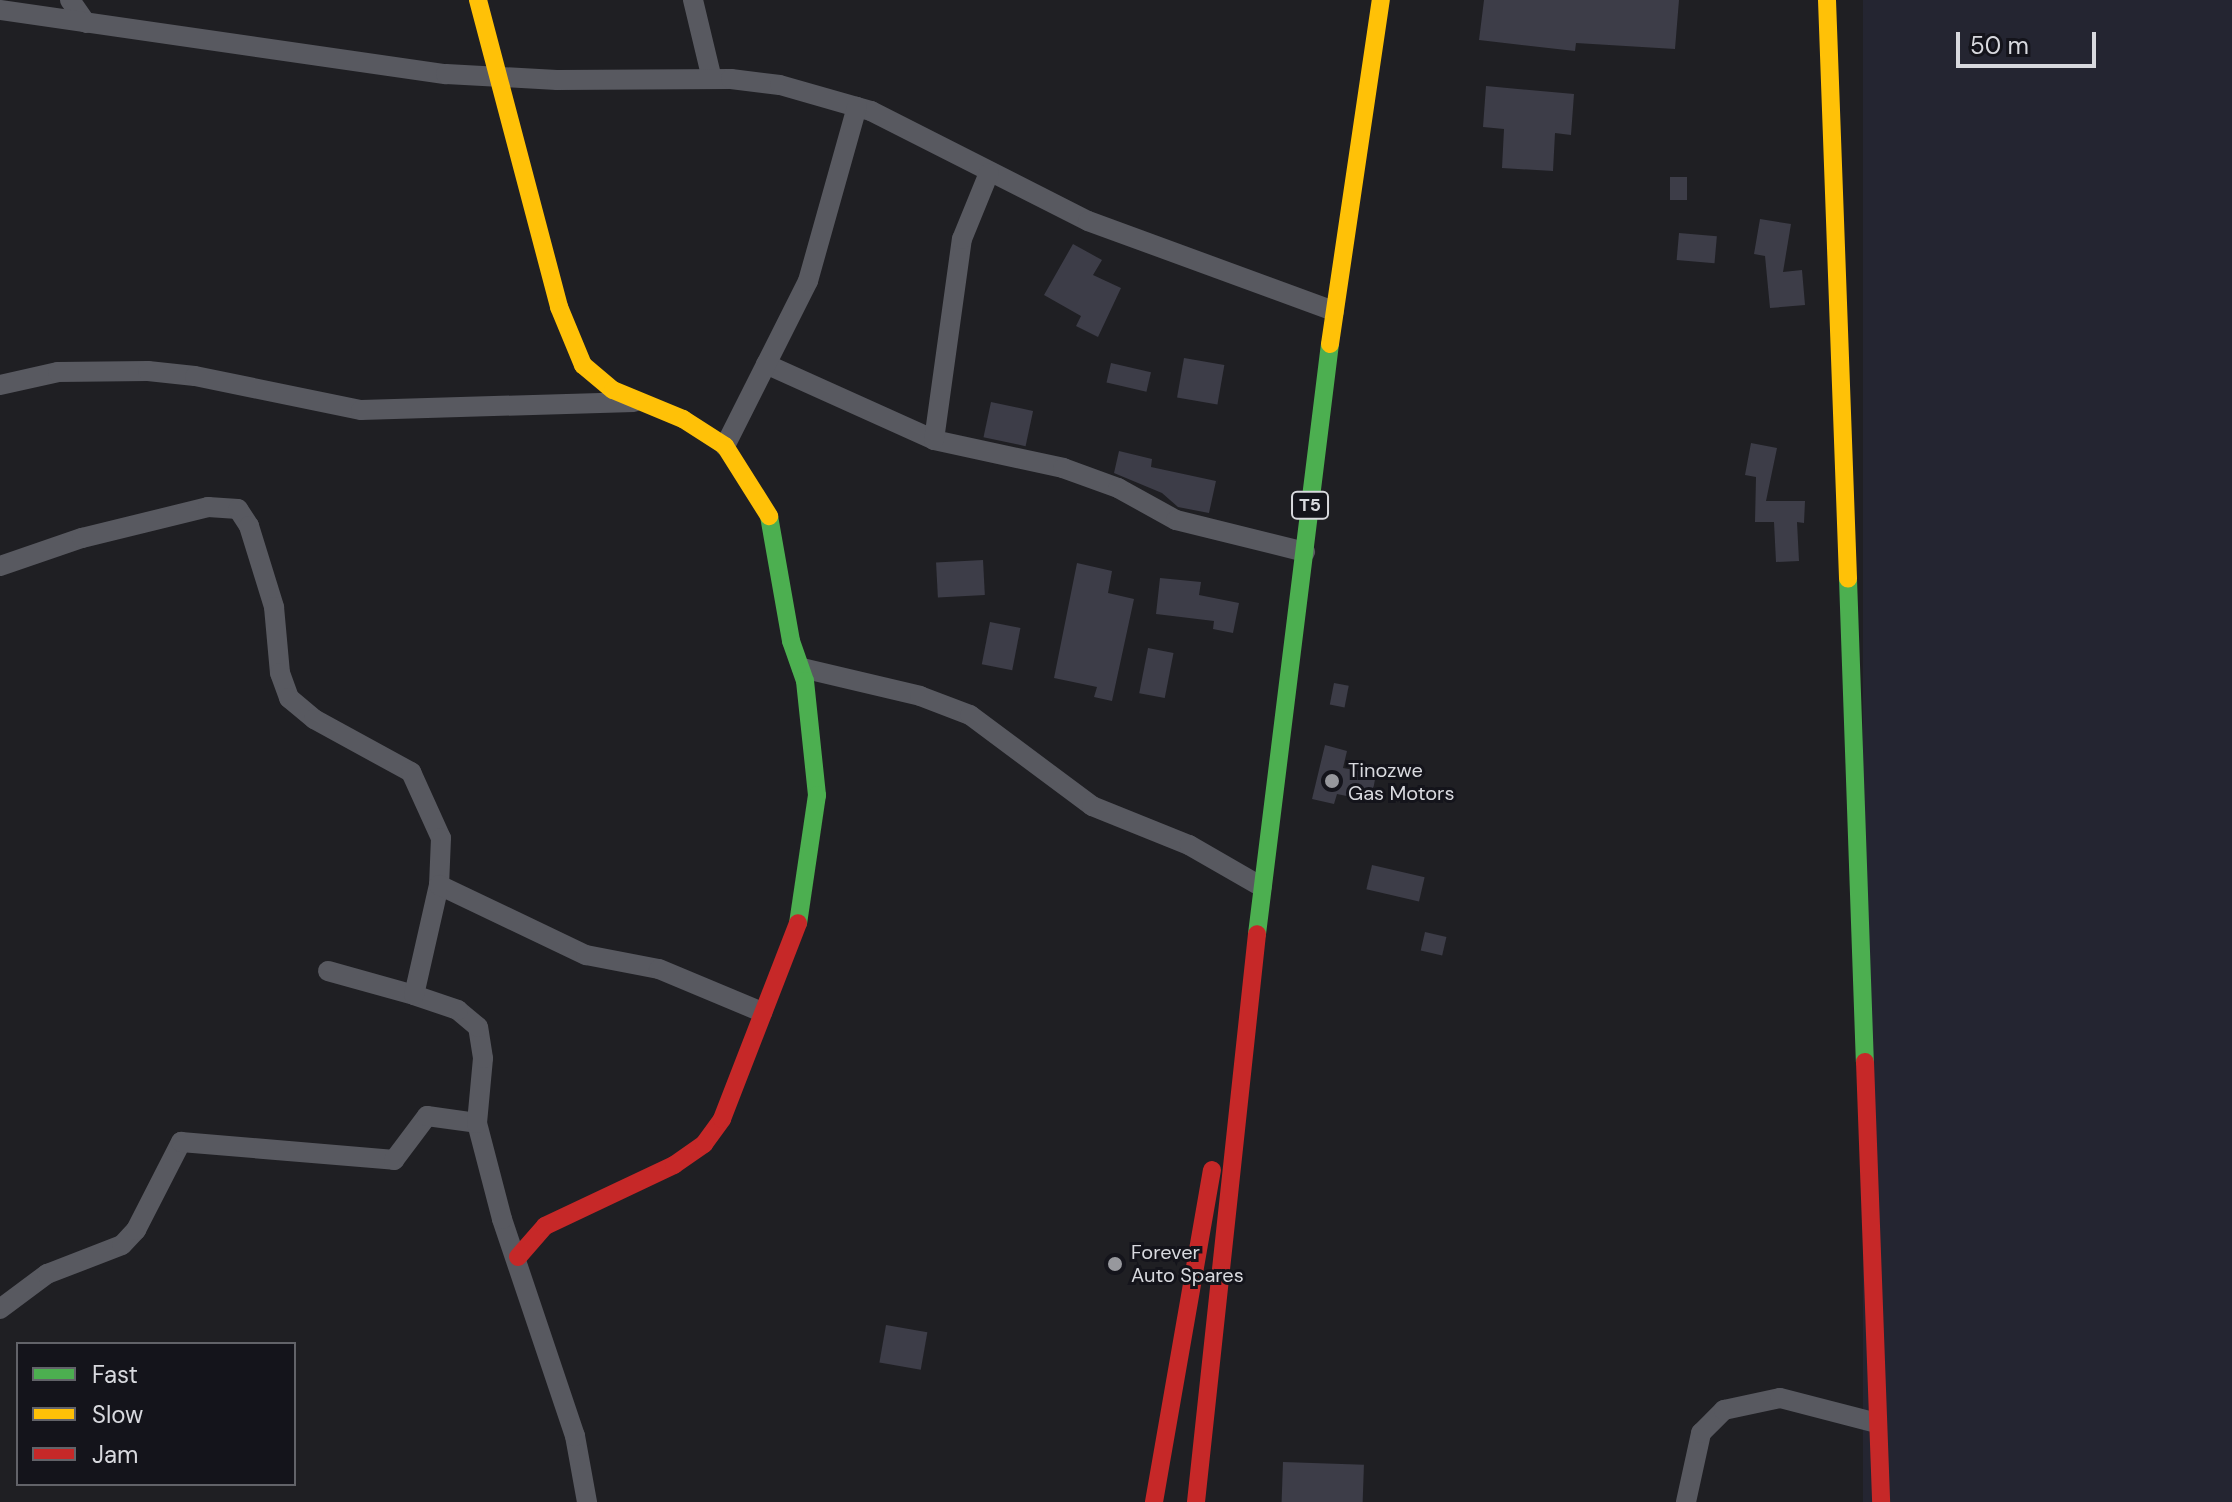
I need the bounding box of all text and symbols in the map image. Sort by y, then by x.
scale bar [1960,16,2100,66]
text: 50 m [1970,30,2029,61]
road number: T5 [1290,491,1330,519]
place label: Tinozwe Gas Motors [1348,758,1455,805]
marker: Tinozwe Gas Motors [1323,772,1341,790]
place label: Forever Auto Spares [1131,1240,1244,1287]
marker: Forever Auto Spares [1106,1255,1124,1273]
legend [16,1342,296,1486]
text: Fast [92,1359,138,1390]
text: Slow [92,1399,143,1430]
text: Jam [92,1439,138,1470]

